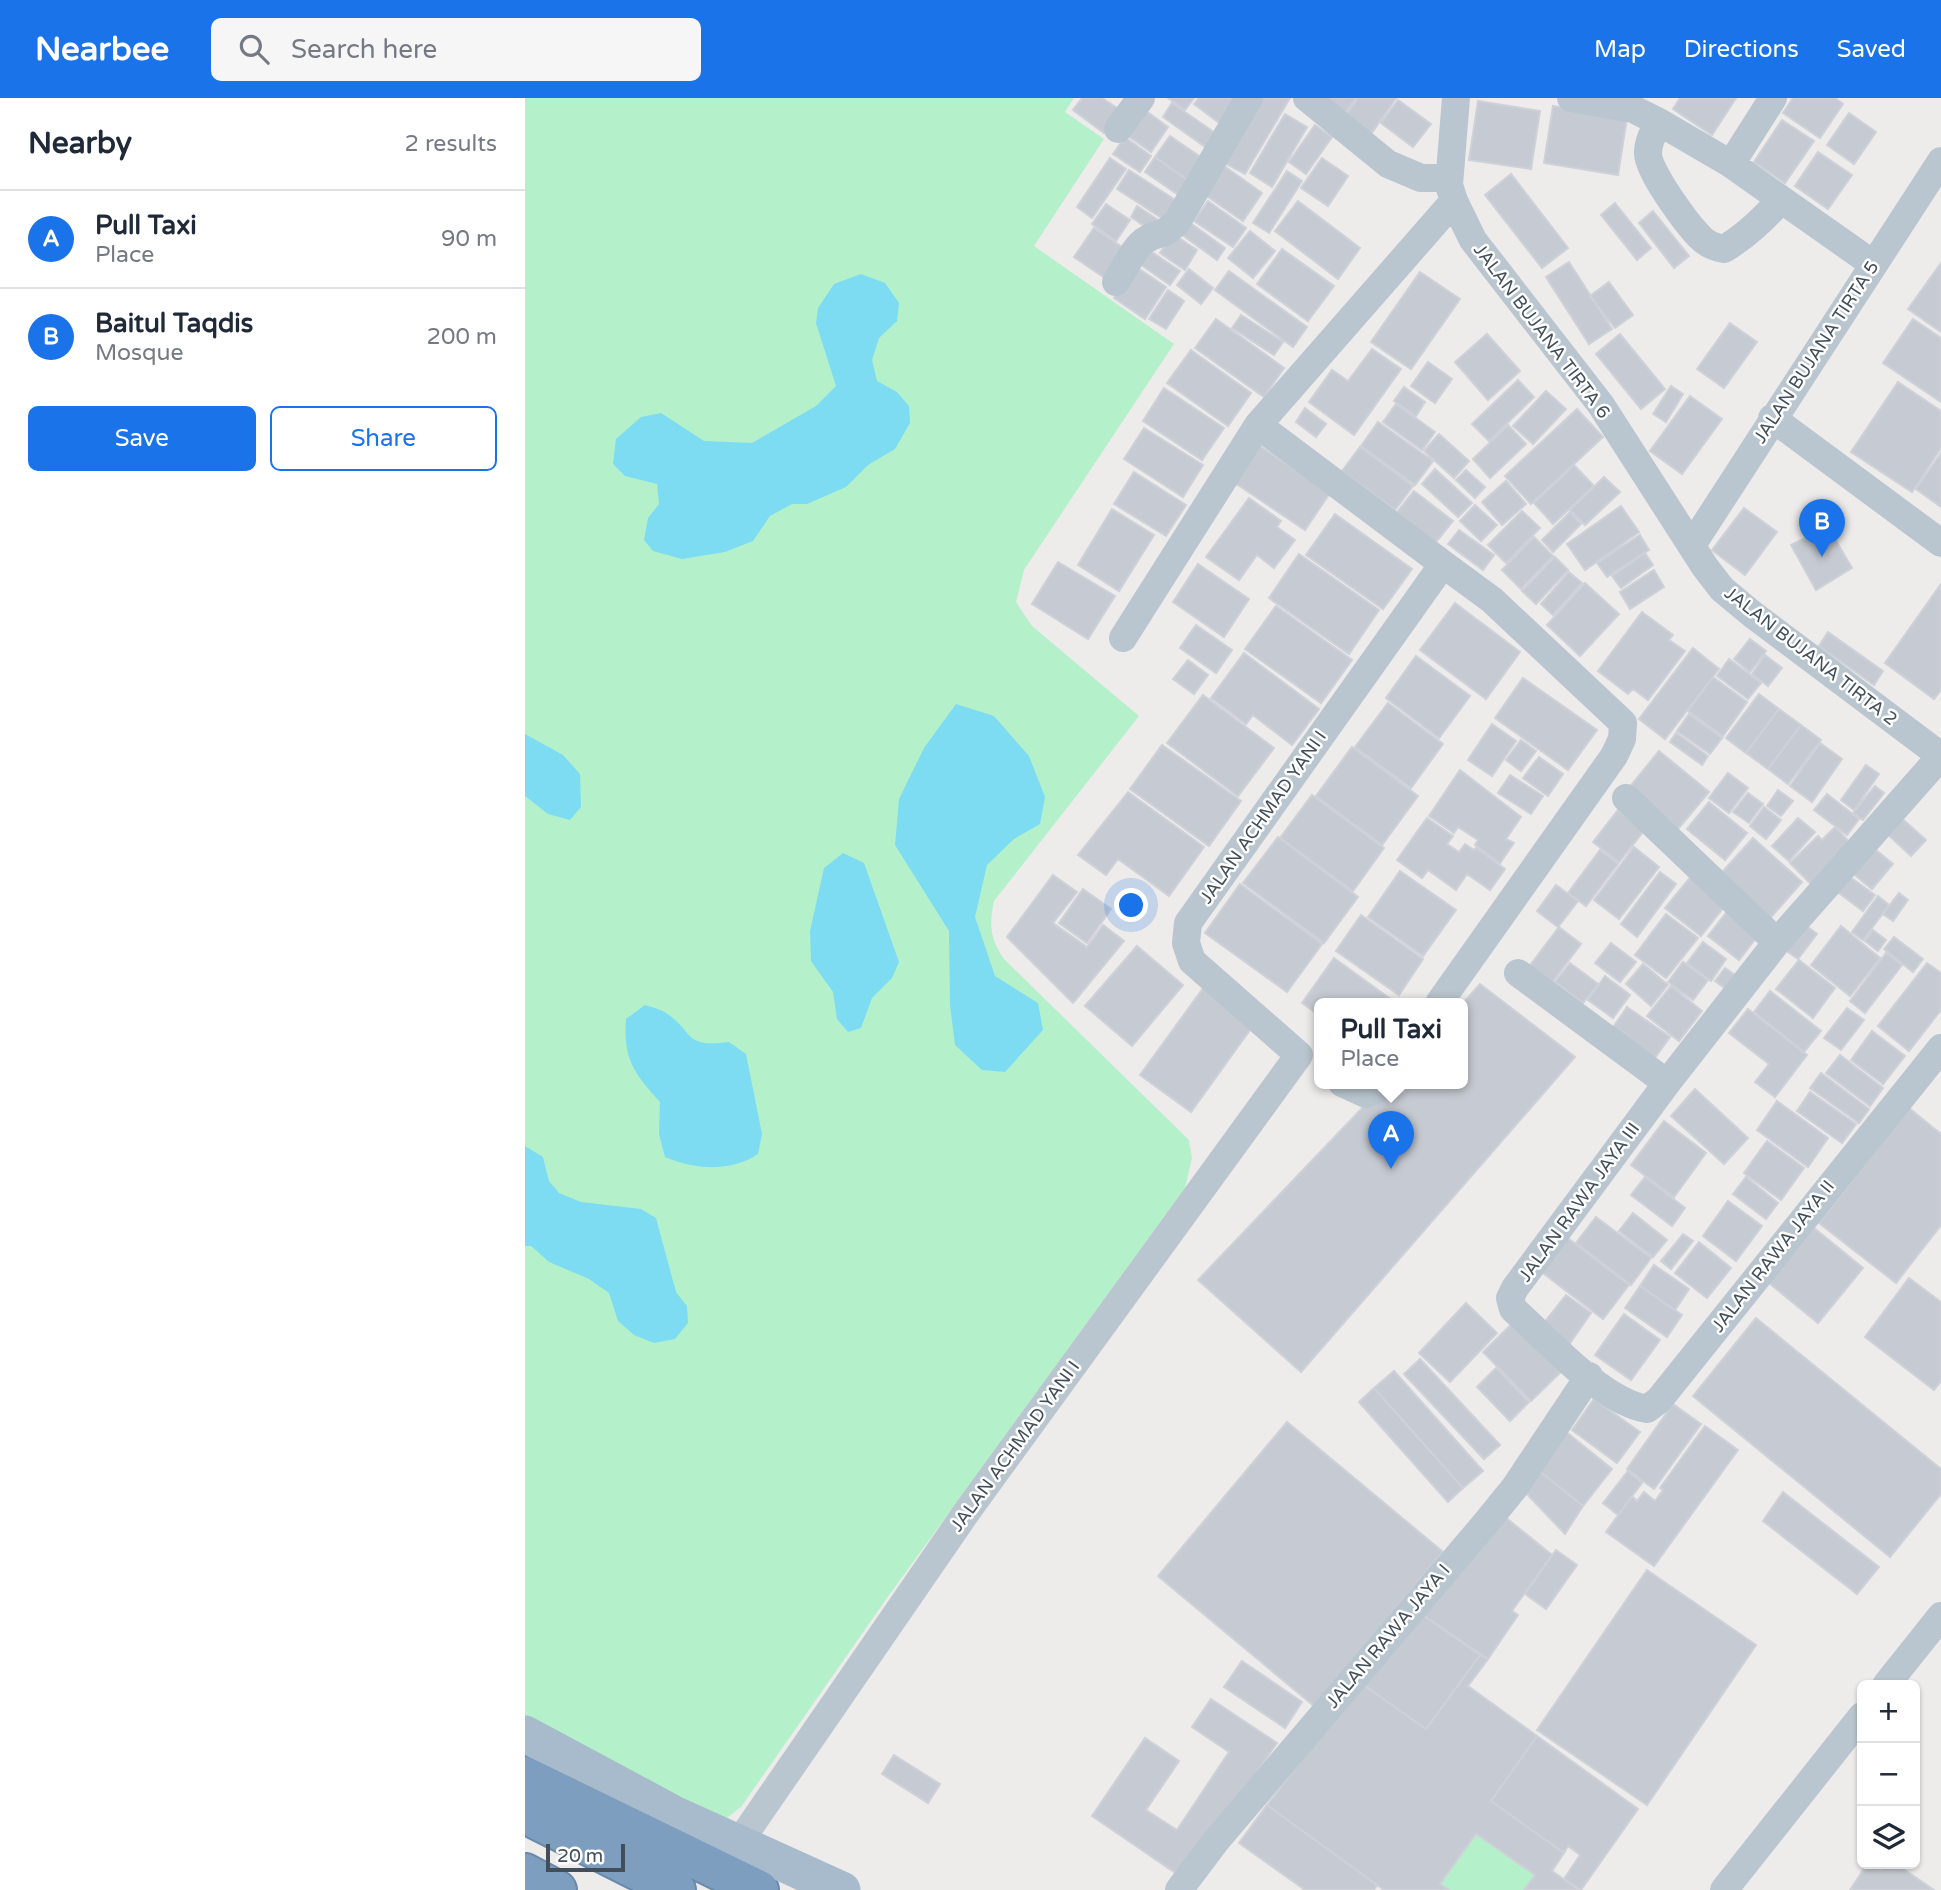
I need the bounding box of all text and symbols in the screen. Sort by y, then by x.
search box [211,18,701,81]
text: Nearbee [35,30,169,69]
icon: search [235,30,273,68]
text: Search here [291,34,437,65]
text: Map [1594,35,1646,64]
text: Directions [1684,35,1799,64]
text: Saved [1837,35,1906,64]
text: Nearby [28,125,132,162]
text: 2 results [404,130,497,158]
text: Pull Taxi [95,210,197,241]
text: A [42,225,60,253]
text: 90 m [441,225,497,253]
street label: JALAN BUJANA TIRTA 6 [1469,239,1615,423]
text: Place [95,241,154,269]
street label: JALAN BUJANA TIRTA 5 [1749,257,1883,447]
text: Baitul Taqdis [95,308,253,339]
text: B [43,323,59,351]
text: 200 m [427,323,497,351]
text: Mosque [95,339,183,367]
button: Save [28,406,256,471]
button: Share [270,406,497,471]
pin: B [1799,499,1845,557]
street label: JALAN BUJANA TIRTA 2 [1720,582,1902,730]
street label: JALAN ACHMAD YANI I [1195,726,1331,908]
your location [1114,888,1148,922]
popup [1314,998,1468,1089]
text: Pull Taxi [1340,1014,1442,1045]
text: Place [1340,1045,1399,1073]
pin: A [1368,1111,1414,1169]
street label: JALAN RAWA JAYA III [1514,1118,1644,1286]
street label: JALAN RAWA JAYA II [1707,1176,1839,1336]
street label: JALAN ACHMAD YANI I [946,1356,1084,1536]
street label: JALAN RAWA JAYA I [1321,1559,1455,1713]
map controls [1857,1680,1920,1869]
button: + [1857,1680,1920,1743]
button: − [1857,1743,1920,1806]
button: layers [1857,1806,1920,1869]
scale bar [546,1841,625,1873]
text: 20 m [557,1845,603,1867]

